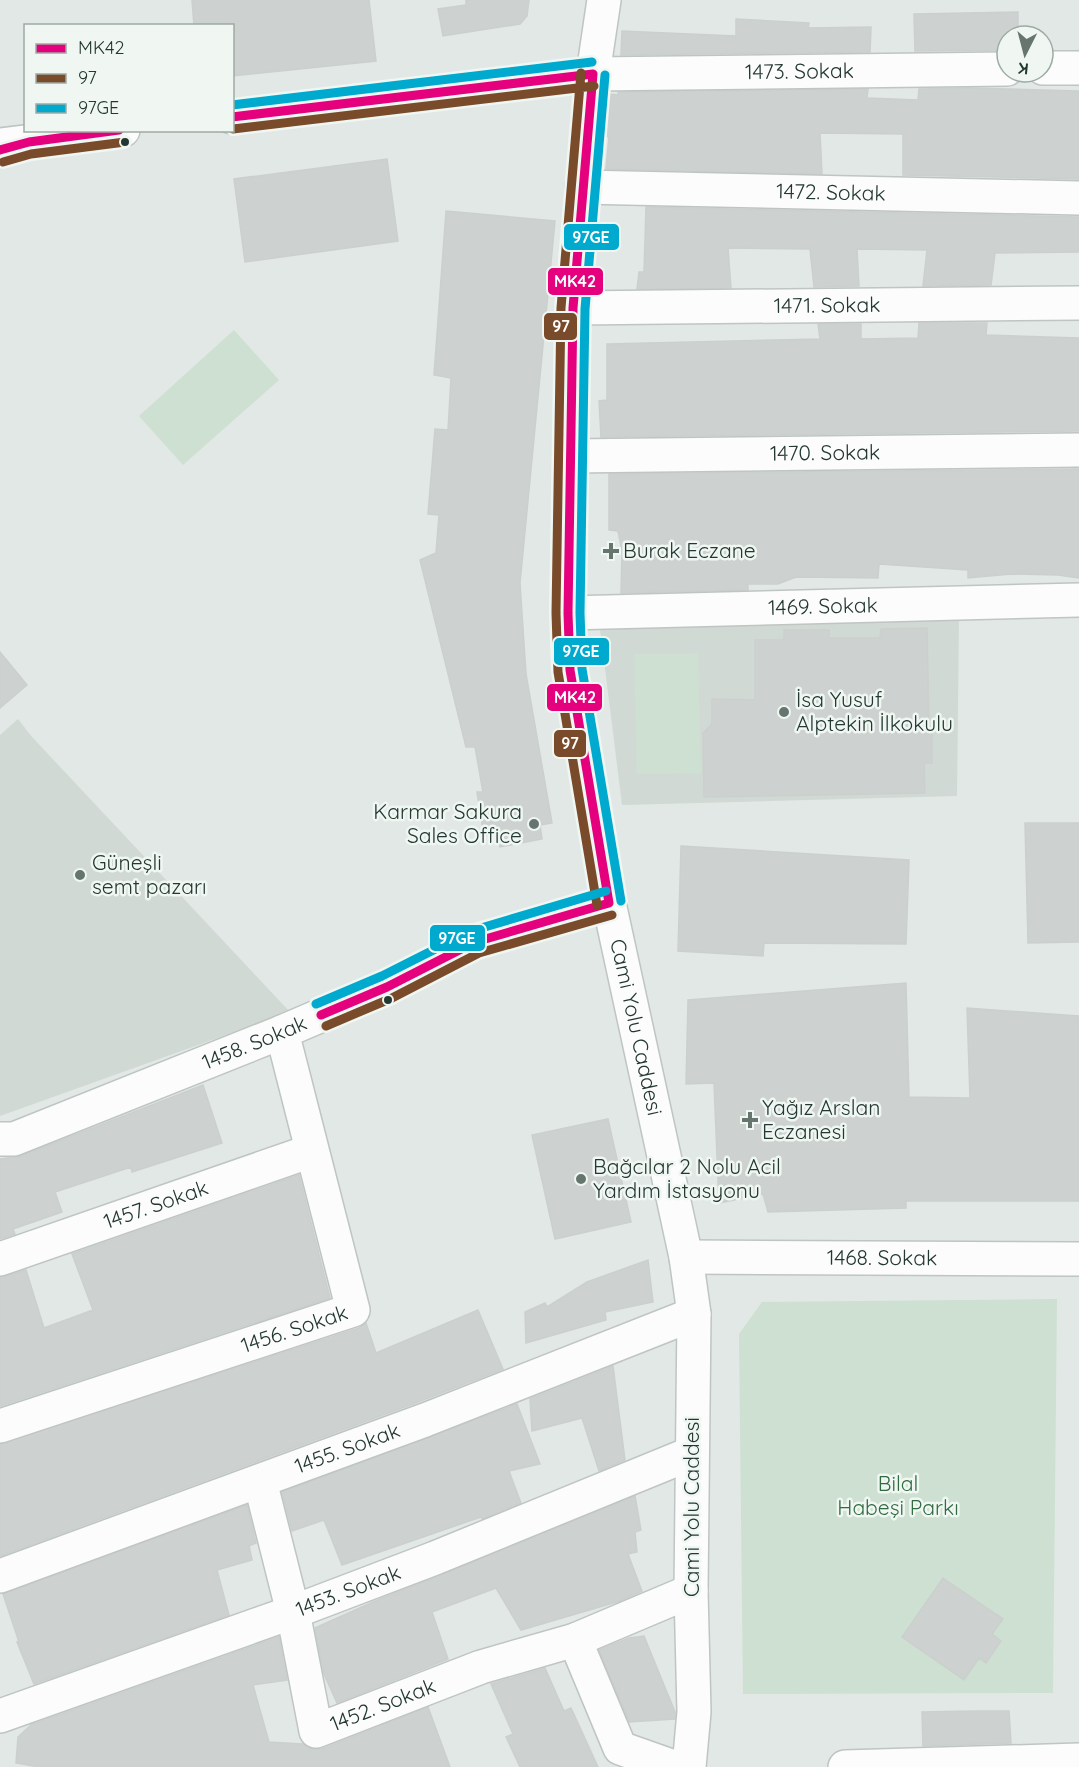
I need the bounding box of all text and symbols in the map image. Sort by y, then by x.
legend [24,24,234,132]
north arrow [995,24,1055,84]
text: MK42 [78,36,125,59]
street label: 1473. Sokak [745,57,854,84]
text: K [1017,58,1030,79]
text: 97 [78,66,97,89]
text: 97GE [78,96,119,119]
unlabelled marker [119,136,131,148]
street label: 1472. Sokak [776,177,886,206]
line badge: 97GE [563,223,620,251]
text: 97GE [572,227,610,247]
line badge: MK42 [547,267,604,296]
text: MK42 [554,271,596,291]
street label: 1471. Sokak [774,291,880,318]
line badge: 97 [543,312,578,341]
text: 97 [552,316,570,336]
street label: 1470. Sokak [770,438,880,466]
place label: Burak Eczane [623,537,756,563]
marker: Burak Eczane [604,544,618,558]
street label: 1469. Sokak [768,591,878,620]
line badge: 97GE [553,637,610,666]
text: 97GE [562,641,600,661]
line badge: MK42 [546,683,603,712]
place label: İsa Yusuf Alptekin İlkokulu [796,686,953,736]
text: MK42 [554,687,596,707]
marker: İsa Yusuf Alptekin İlkokulu [777,705,791,719]
line badge: 97 [553,729,587,758]
text: 97 [561,733,579,753]
place label: Karmar Sakura Sales Office [373,798,522,848]
marker: Karmar Sakura Sales Office [527,817,541,831]
place label: Güneşli semt pazarı [92,849,207,899]
marker: Güneşli semt pazarı [73,868,87,882]
line badge: 97GE [429,924,486,952]
text: 97GE [438,928,476,948]
street label: Cami Yolu Caddesi [605,936,669,1118]
unlabelled marker [382,994,394,1006]
street label: 1458. Sokak [198,1009,310,1075]
place label: Yağız Arslan Eczanesi [762,1094,880,1144]
marker: Yağız Arslan Eczanesi [743,1113,757,1127]
place label: Bağcılar 2 Nolu Acil Yardım İstasyonu [593,1153,781,1203]
marker: Bağcılar 2 Nolu Acil Yardım İstasyonu [574,1172,588,1186]
street label: 1457. Sokak [100,1174,211,1234]
street label: 1468. Sokak [827,1244,937,1270]
street label: 1456. Sokak [238,1299,351,1358]
street label: 1455. Sokak [291,1416,403,1479]
street label: Cami Yolu Caddesi [678,1417,704,1597]
park label: Bilal Habeşi Parkı [837,1470,959,1520]
street label: 1453. Sokak [292,1558,404,1622]
street label: 1452. Sokak [326,1672,439,1736]

